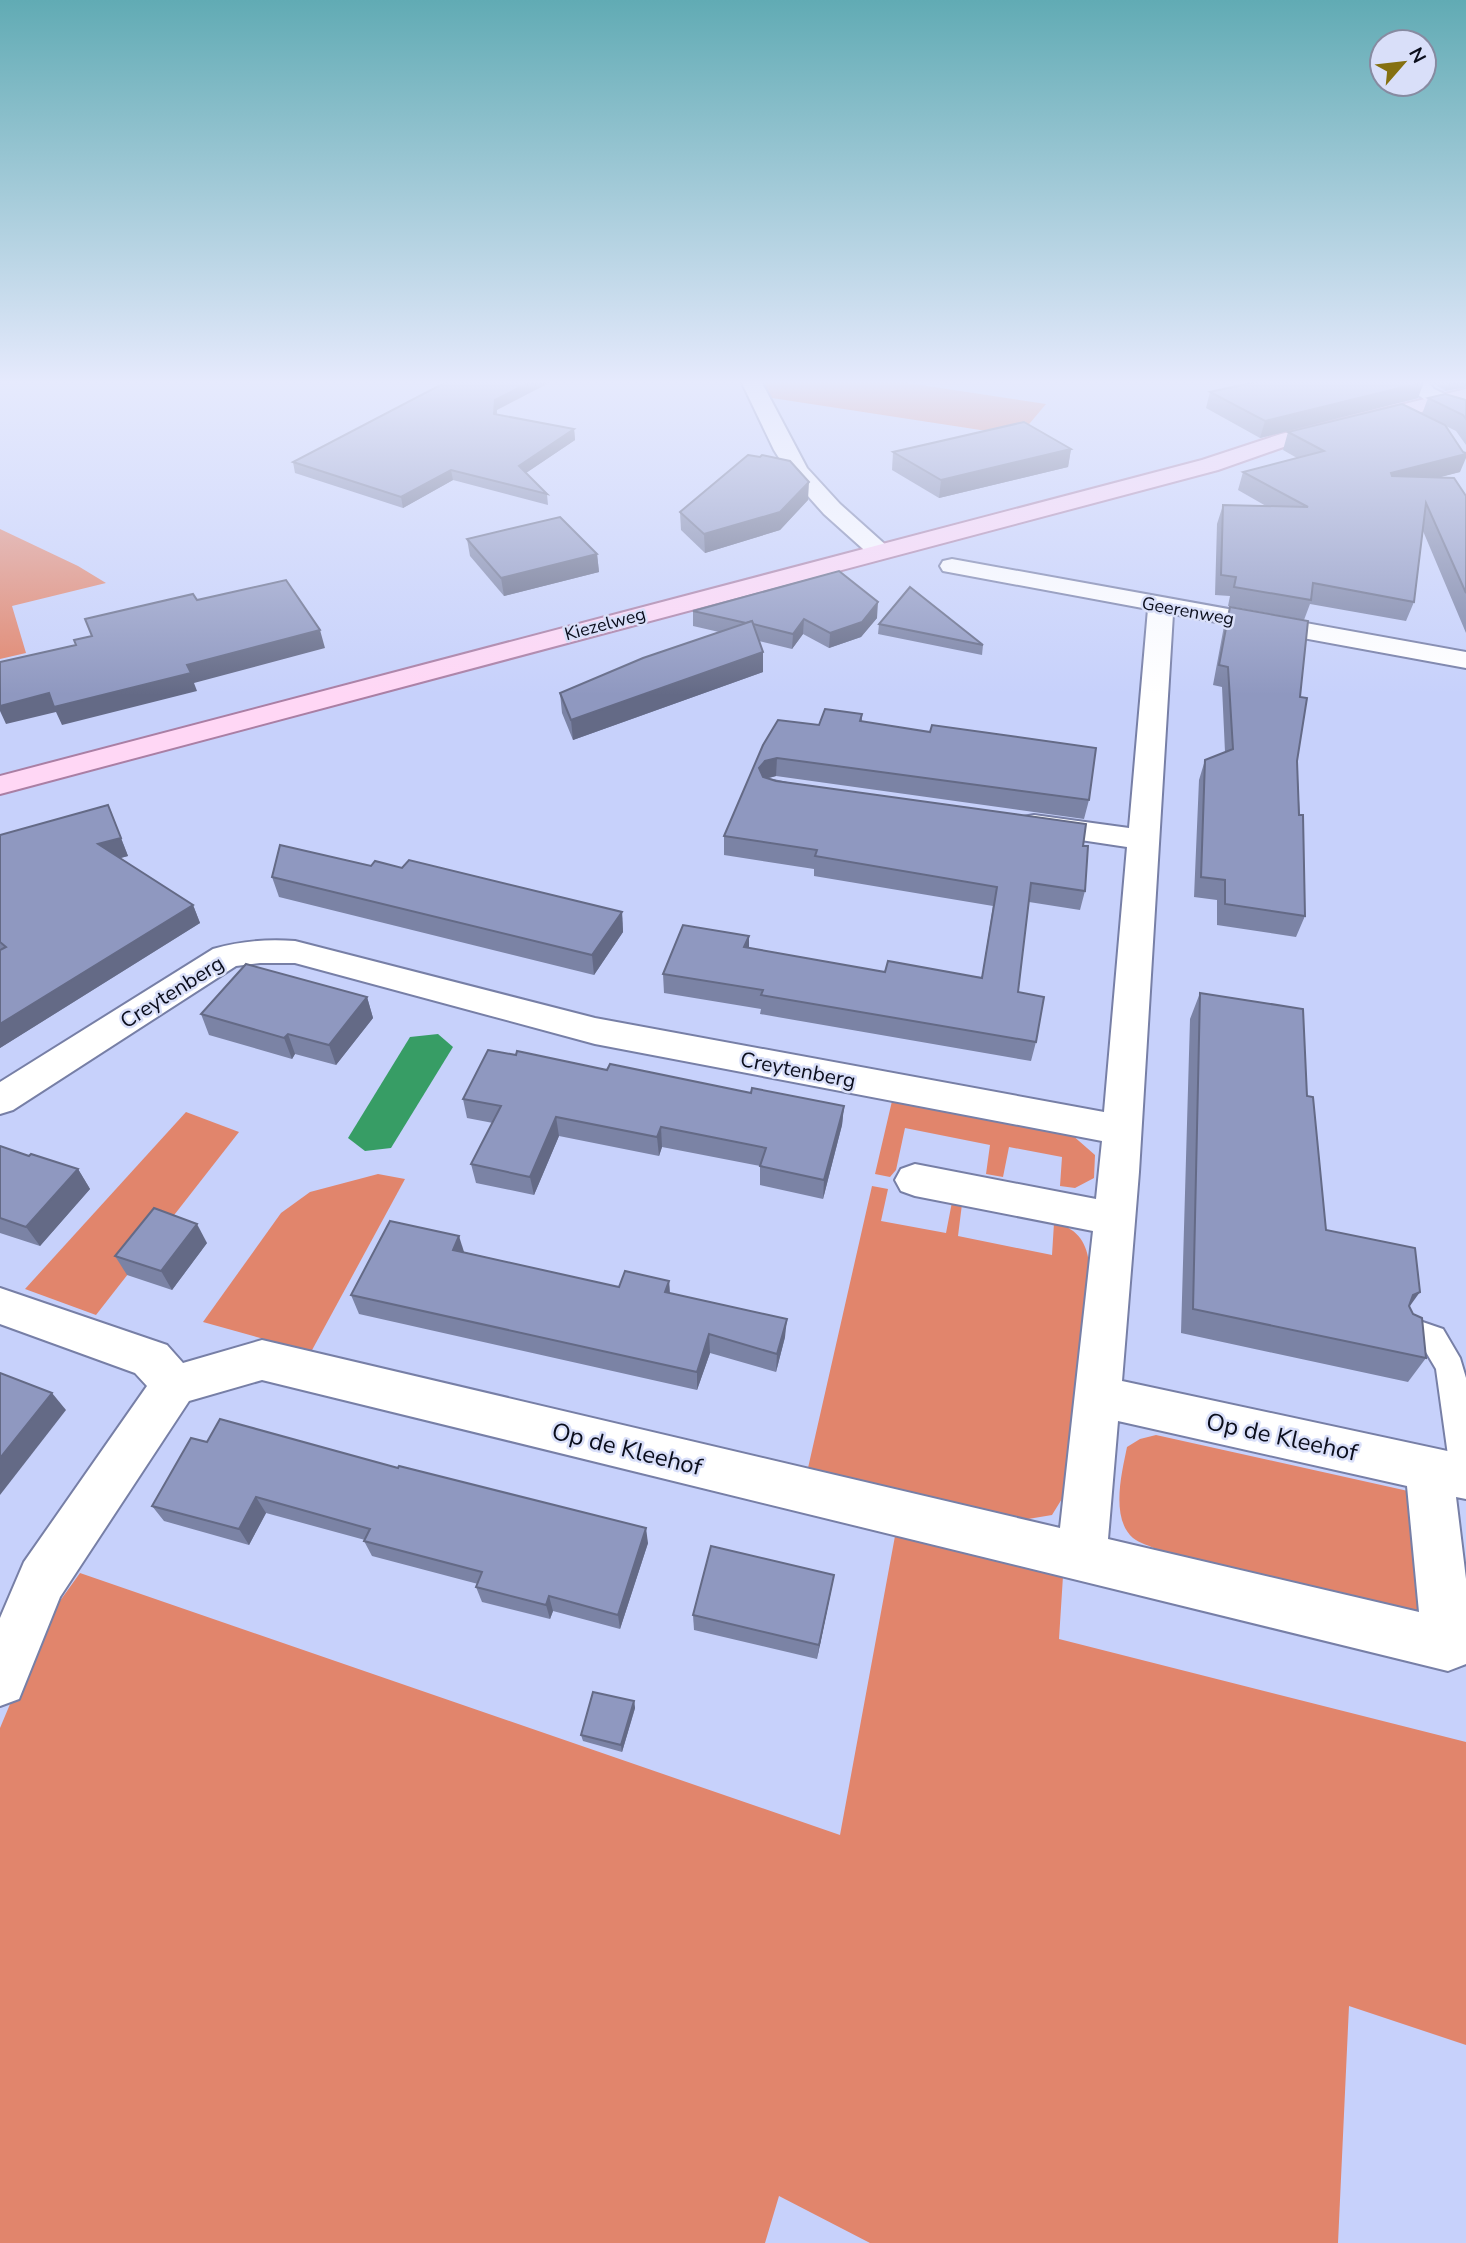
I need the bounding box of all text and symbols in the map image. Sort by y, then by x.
north arrow [1368,28,1438,98]
text: N [1402,43,1432,68]
street label: Geerenweg [1140,591,1236,631]
street label: Kiezelweg [562,602,648,646]
street label: Creytenberg [115,949,229,1035]
street label: Creytenberg [738,1045,858,1095]
street label: Op de Kleehof [1203,1405,1362,1469]
street label: Op de Kleehof [548,1415,706,1483]

